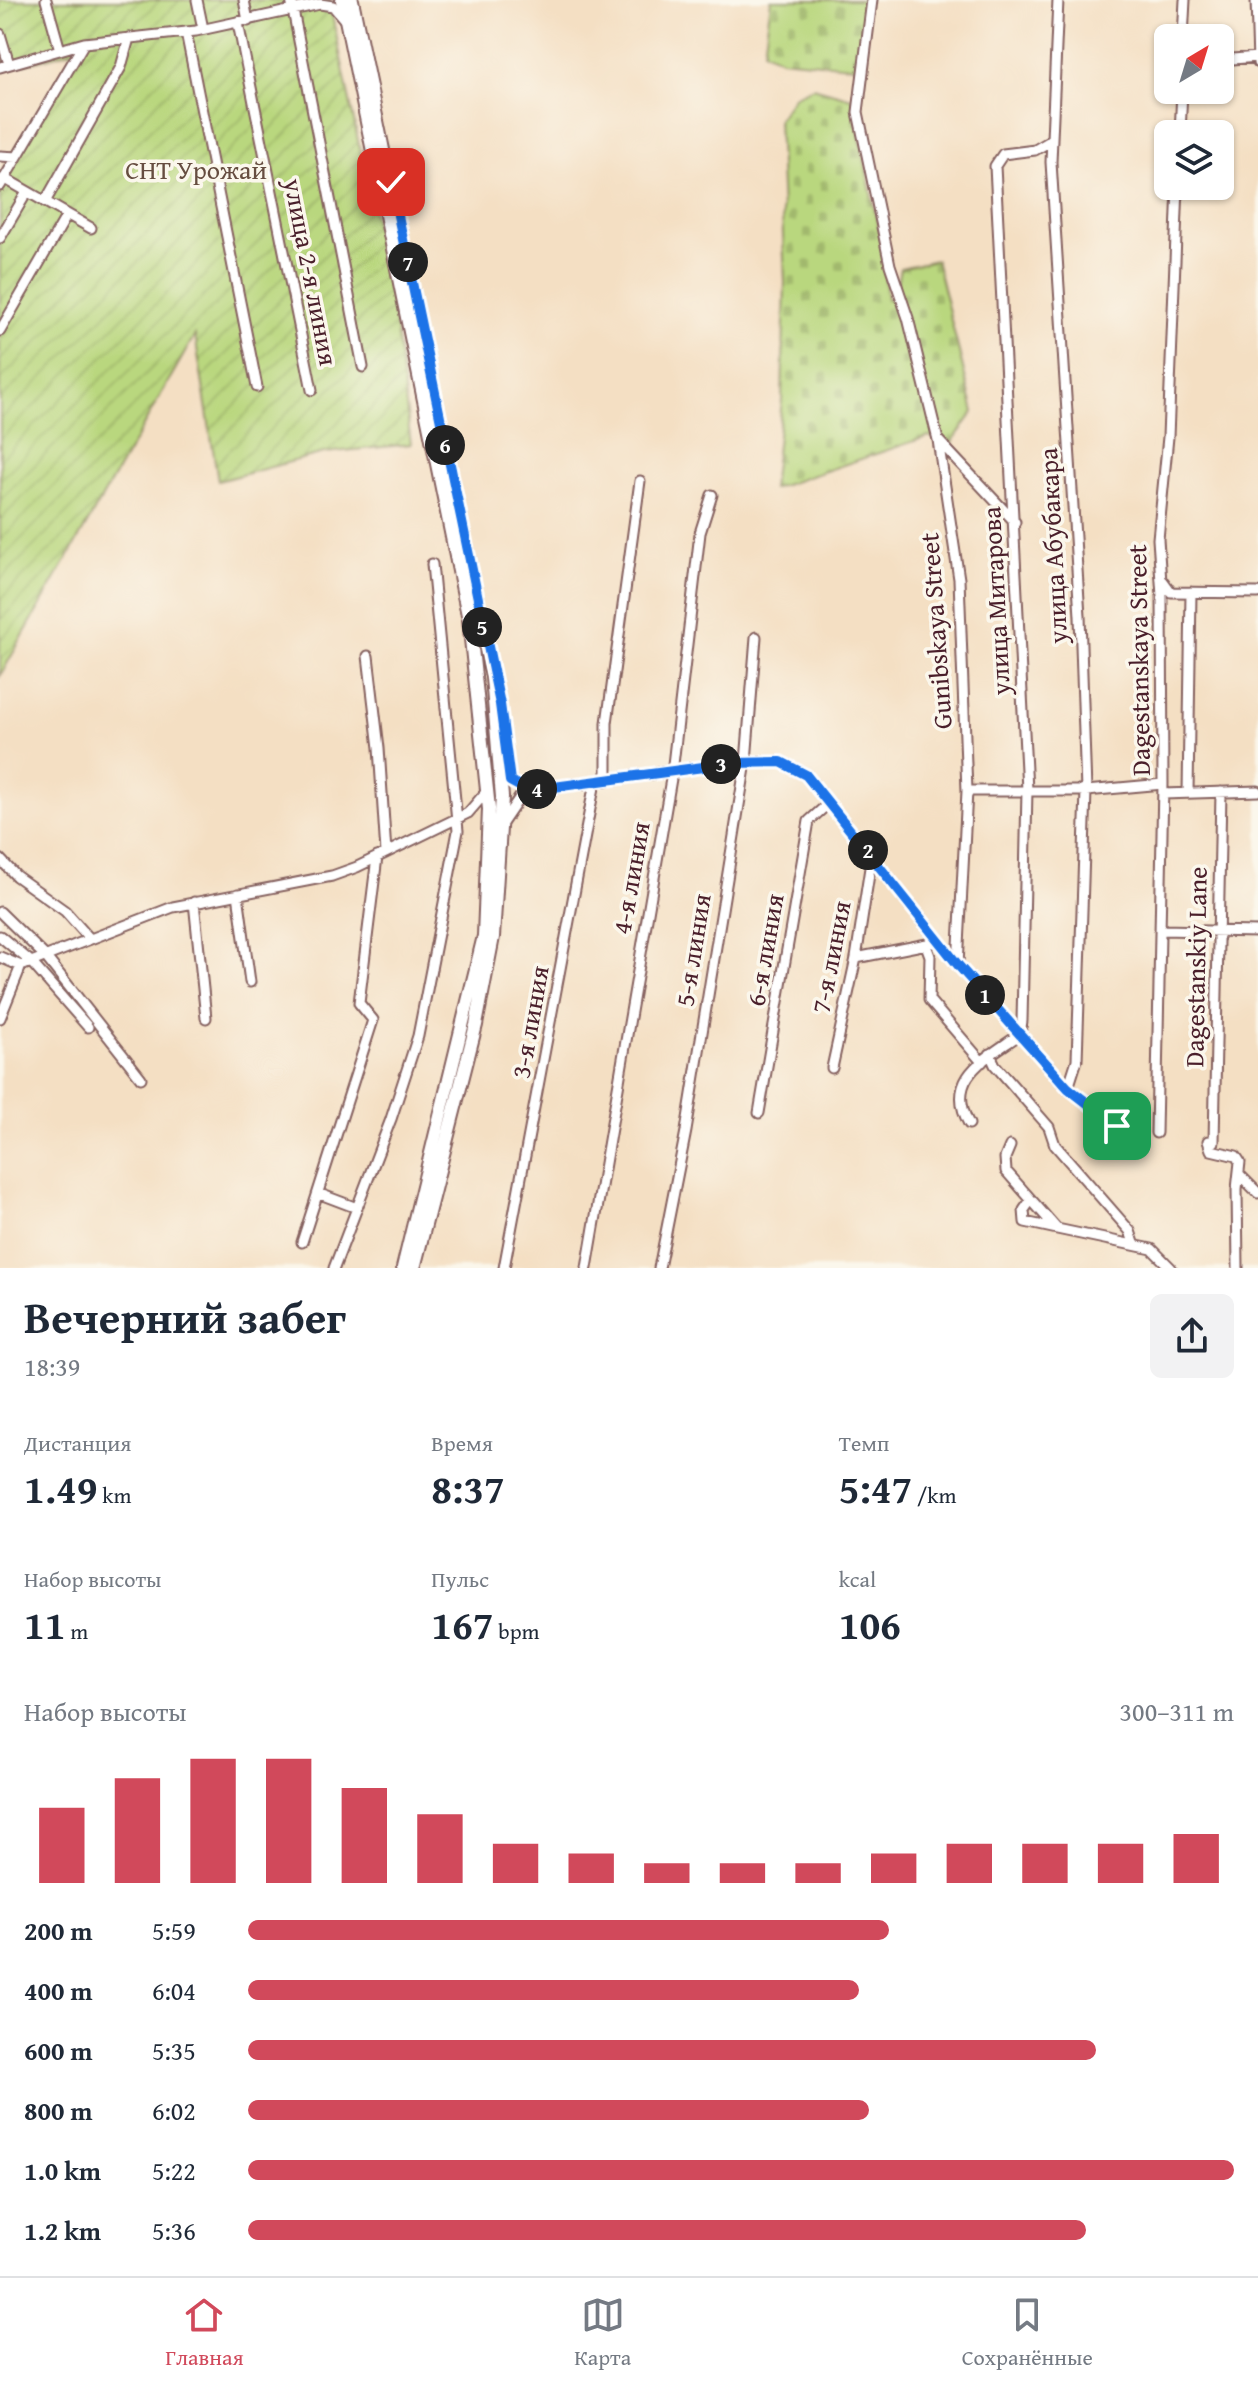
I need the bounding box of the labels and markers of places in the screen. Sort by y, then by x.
pin [357,148,425,216]
pin: 7 [388,242,428,282]
pin: 6 [425,425,465,465]
pin: 5 [462,607,502,647]
pin: 3 [701,744,741,784]
pin: 4 [517,769,557,809]
pin: 2 [848,830,888,870]
pin: 1 [965,975,1005,1015]
pin [1083,1092,1151,1160]

